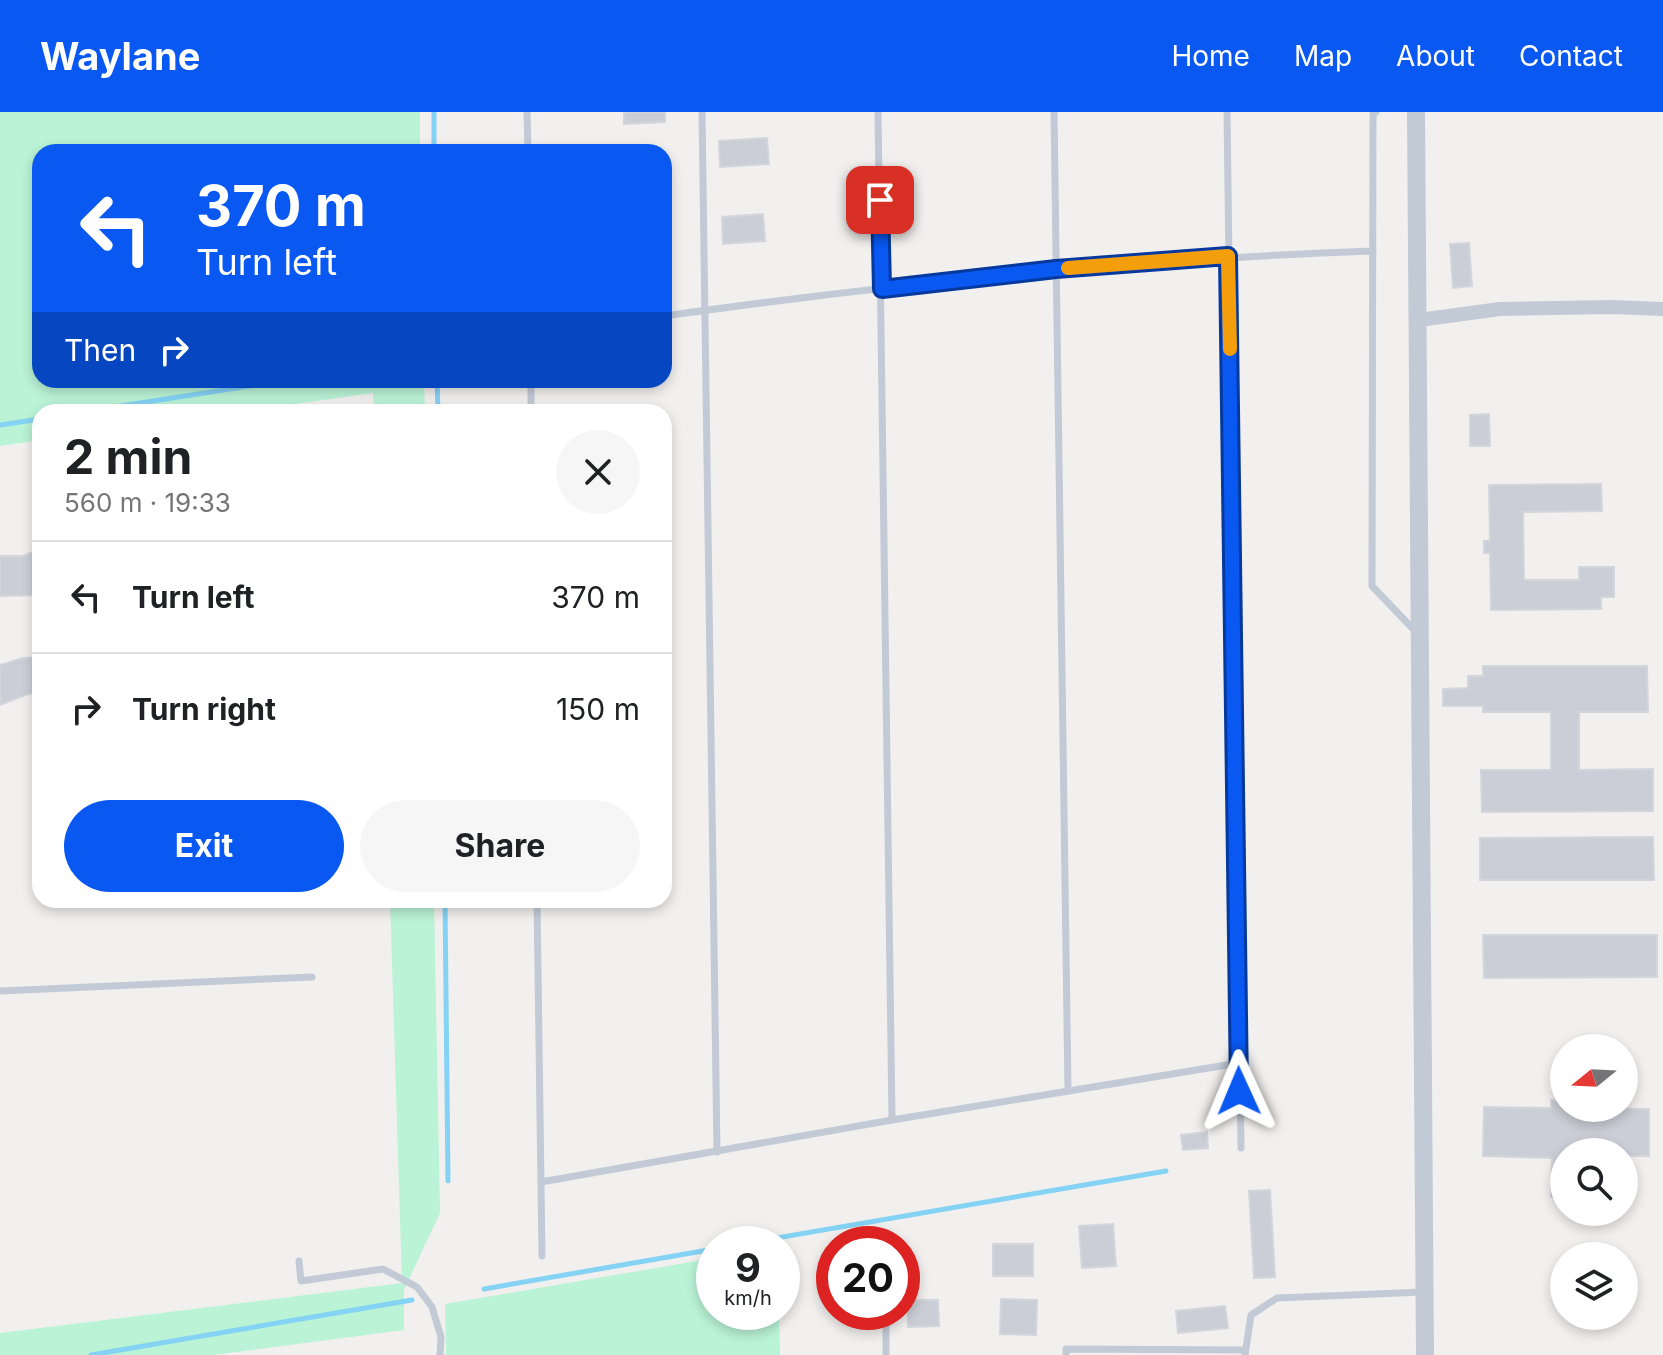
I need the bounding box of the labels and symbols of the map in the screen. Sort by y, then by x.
pin [846,166,914,234]
north arrow [1550,1034,1638,1122]
position arrow [1197,1049,1281,1133]
speed limit sign: 20 [816,1226,920,1330]

